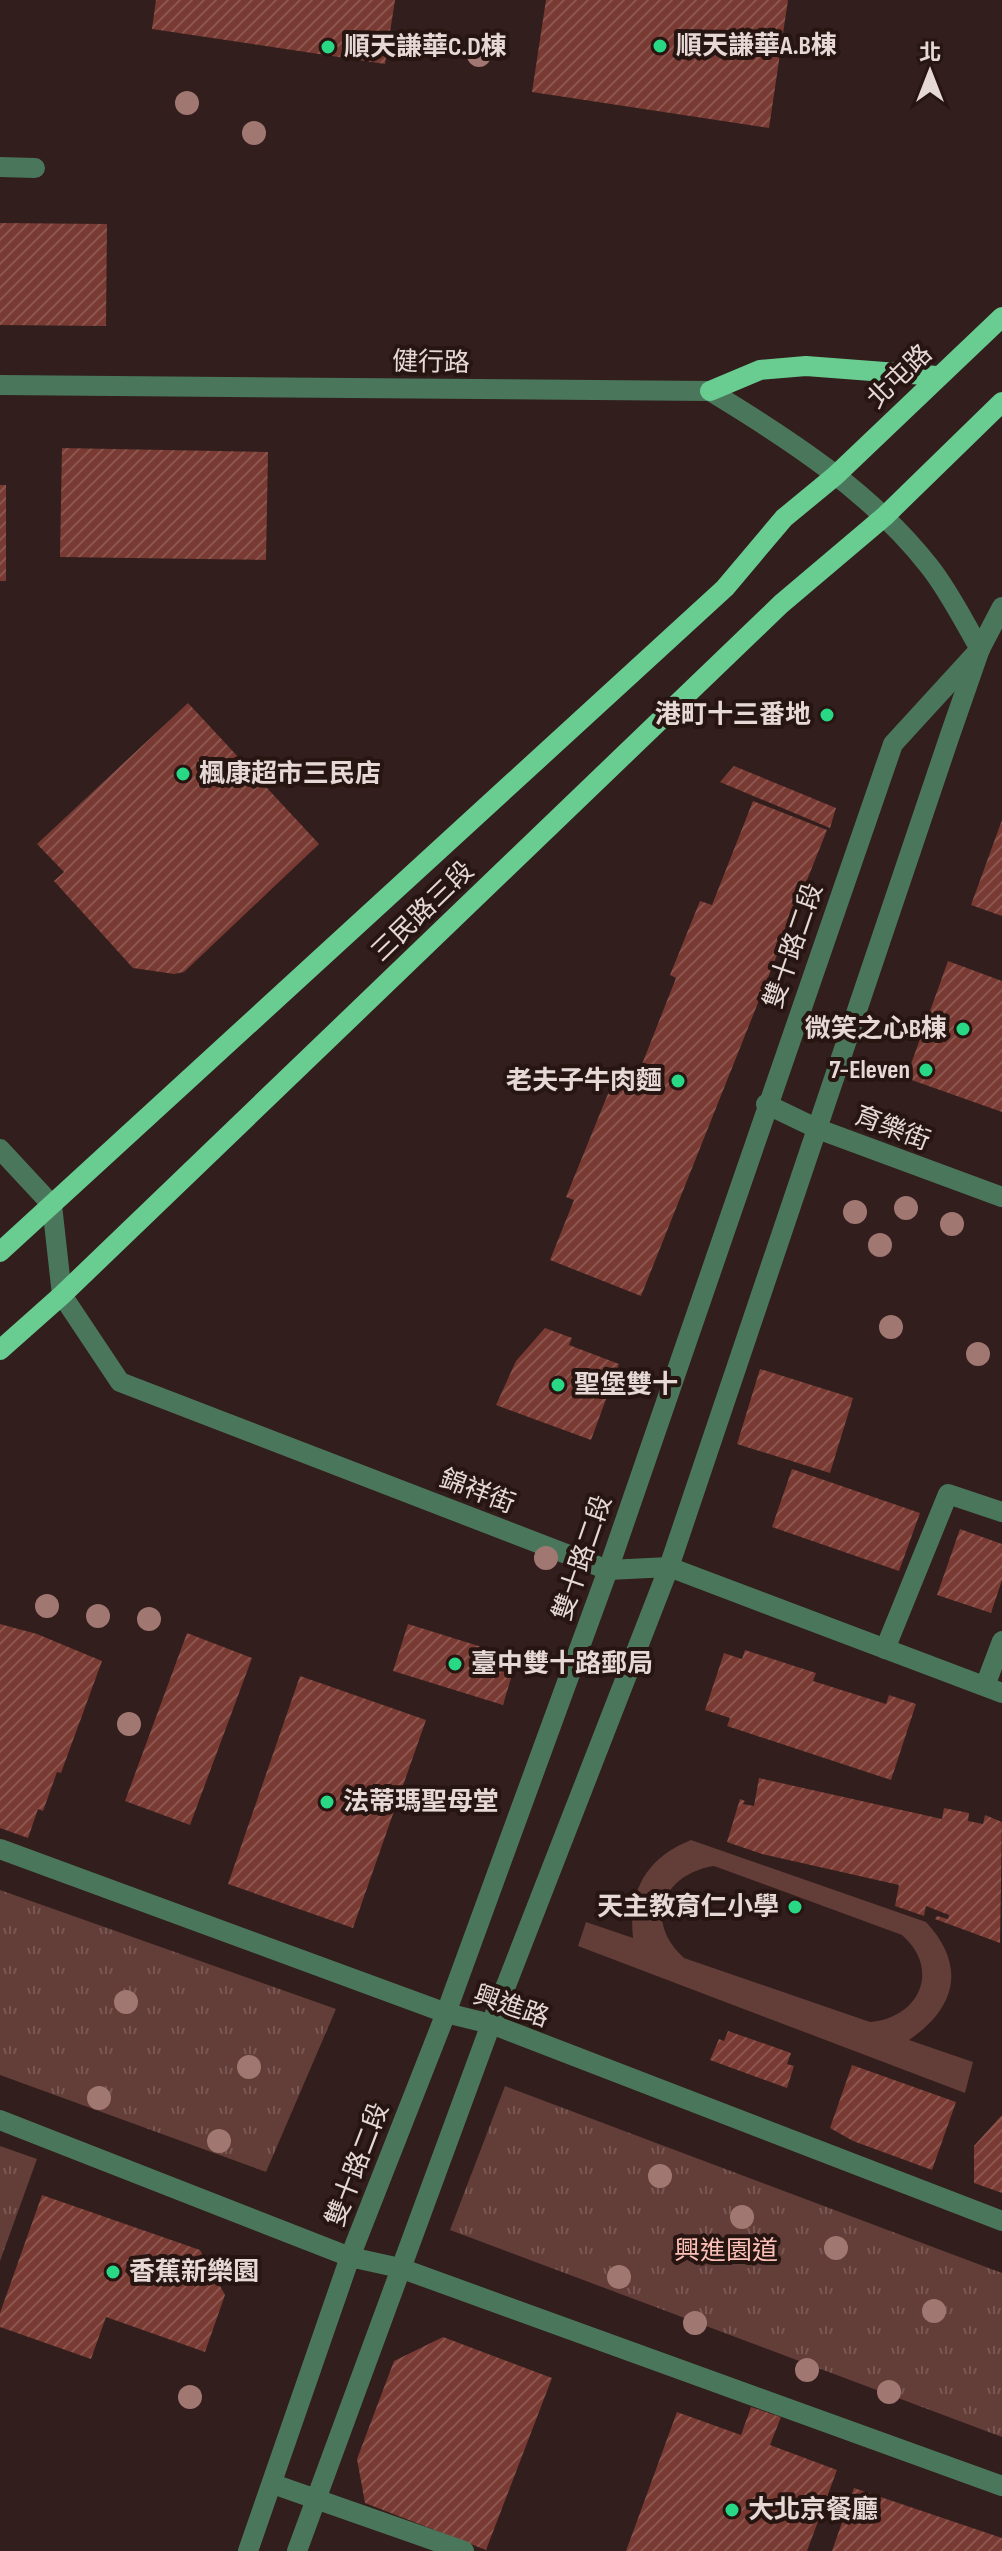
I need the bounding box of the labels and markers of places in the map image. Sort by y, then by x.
place label: 順天謙華A.B棟 [676,31,837,62]
place label: 順天謙華C.D棟 [344,32,507,63]
marker: 順天謙華A.B棟 [651,37,669,55]
marker: 順天謙華C.D棟 [319,38,337,56]
place label: 港町十三番地 [655,700,811,731]
marker: 港町十三番地 [818,706,836,724]
place label: 楓康超市三民店 [199,759,381,790]
marker: 楓康超市三民店 [174,765,192,783]
place label: 微笑之心B棟 [805,1014,947,1045]
marker: 微笑之心B棟 [954,1020,972,1038]
place label: 7-Eleven [829,1055,910,1086]
marker: 7-Eleven [917,1061,935,1079]
place label: 老夫子牛肉麵 [506,1066,662,1097]
marker: 老夫子牛肉麵 [669,1072,687,1090]
place label: 聖堡雙十 [574,1370,678,1401]
marker: 聖堡雙十 [549,1376,567,1394]
place label: 臺中雙十路郵局 [471,1649,653,1680]
marker: 臺中雙十路郵局 [446,1655,464,1673]
place label: 法蒂瑪聖母堂 [343,1787,499,1818]
marker: 法蒂瑪聖母堂 [318,1793,336,1811]
place label: 天主教育仁小學 [597,1892,779,1923]
marker: 天主教育仁小學 [786,1898,804,1916]
place label: 香蕉新樂園 [129,2257,259,2288]
marker: 香蕉新樂園 [104,2263,122,2281]
place label: 大北京餐廳 [748,2495,878,2526]
marker: 大北京餐廳 [723,2501,741,2519]

